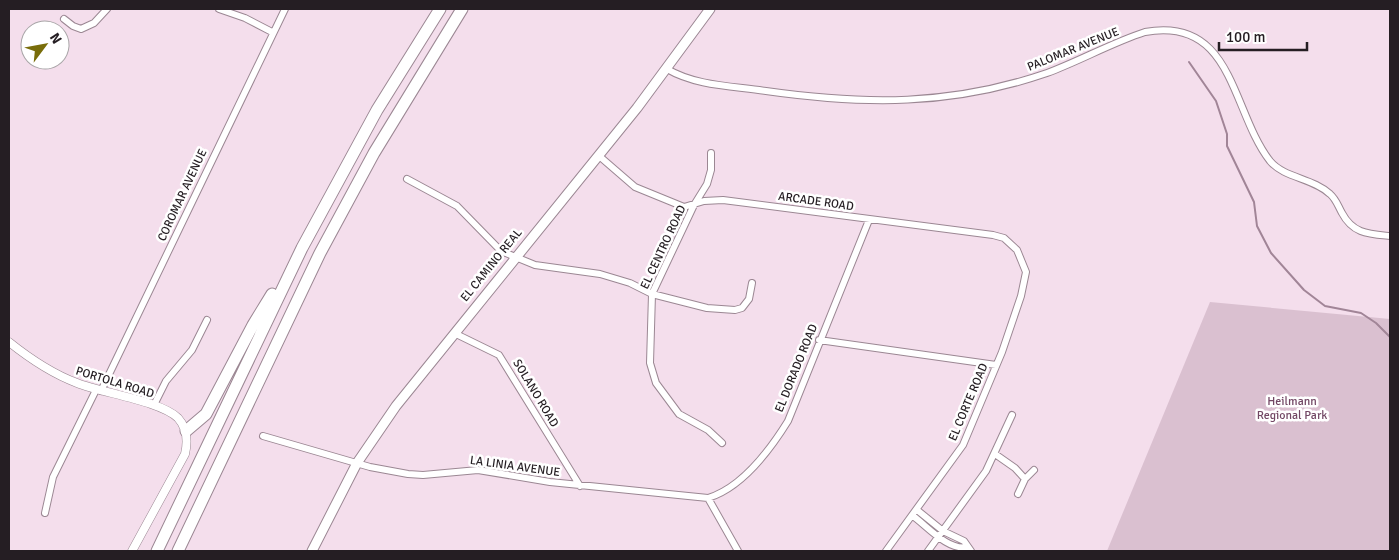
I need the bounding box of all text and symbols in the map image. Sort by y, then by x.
north arrow [20,20,70,70]
scale bar [1219,20,1306,52]
street label: PALOMAR AVENUE [1025,24,1121,75]
text: 100 m [1226,28,1266,46]
text: N [46,30,65,47]
street label: COROMAR AVENUE [154,146,211,244]
street label: ARCADE ROAD [777,189,855,214]
street label: EL CENTRO ROAD [637,203,690,292]
street label: EL CAMINO REAL [457,226,525,305]
street label: EL DORADO ROAD [772,322,821,415]
street label: SOLANO ROAD [509,357,562,430]
street label: EL CORTE ROAD [945,361,992,443]
street label: PORTOLA ROAD [74,363,156,402]
park label: Heilmann Regional Park [1257,394,1327,423]
street label: LA LINIA AVENUE [469,453,561,480]

